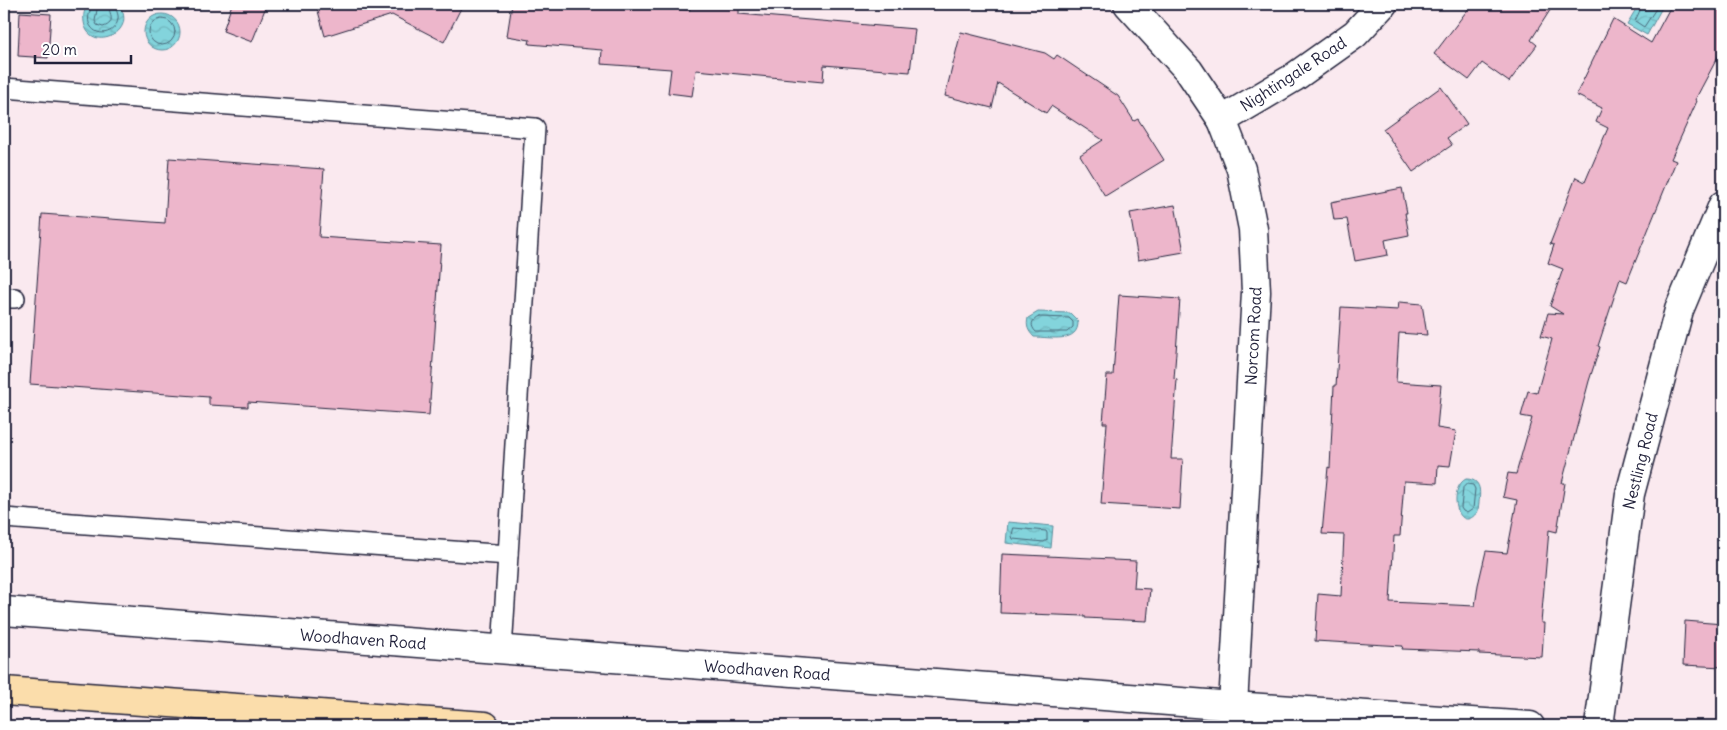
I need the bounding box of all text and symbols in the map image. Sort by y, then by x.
scale bar [35,32,131,64]
street label: Nightingale Road [1236,32,1350,116]
text: 20 m [42,40,77,59]
street label: Norcom Road [1240,286,1266,386]
street label: Nestling Road [1618,411,1662,511]
street label: Woodhaven Road [299,625,427,653]
street label: Woodhaven Road [703,656,831,684]

